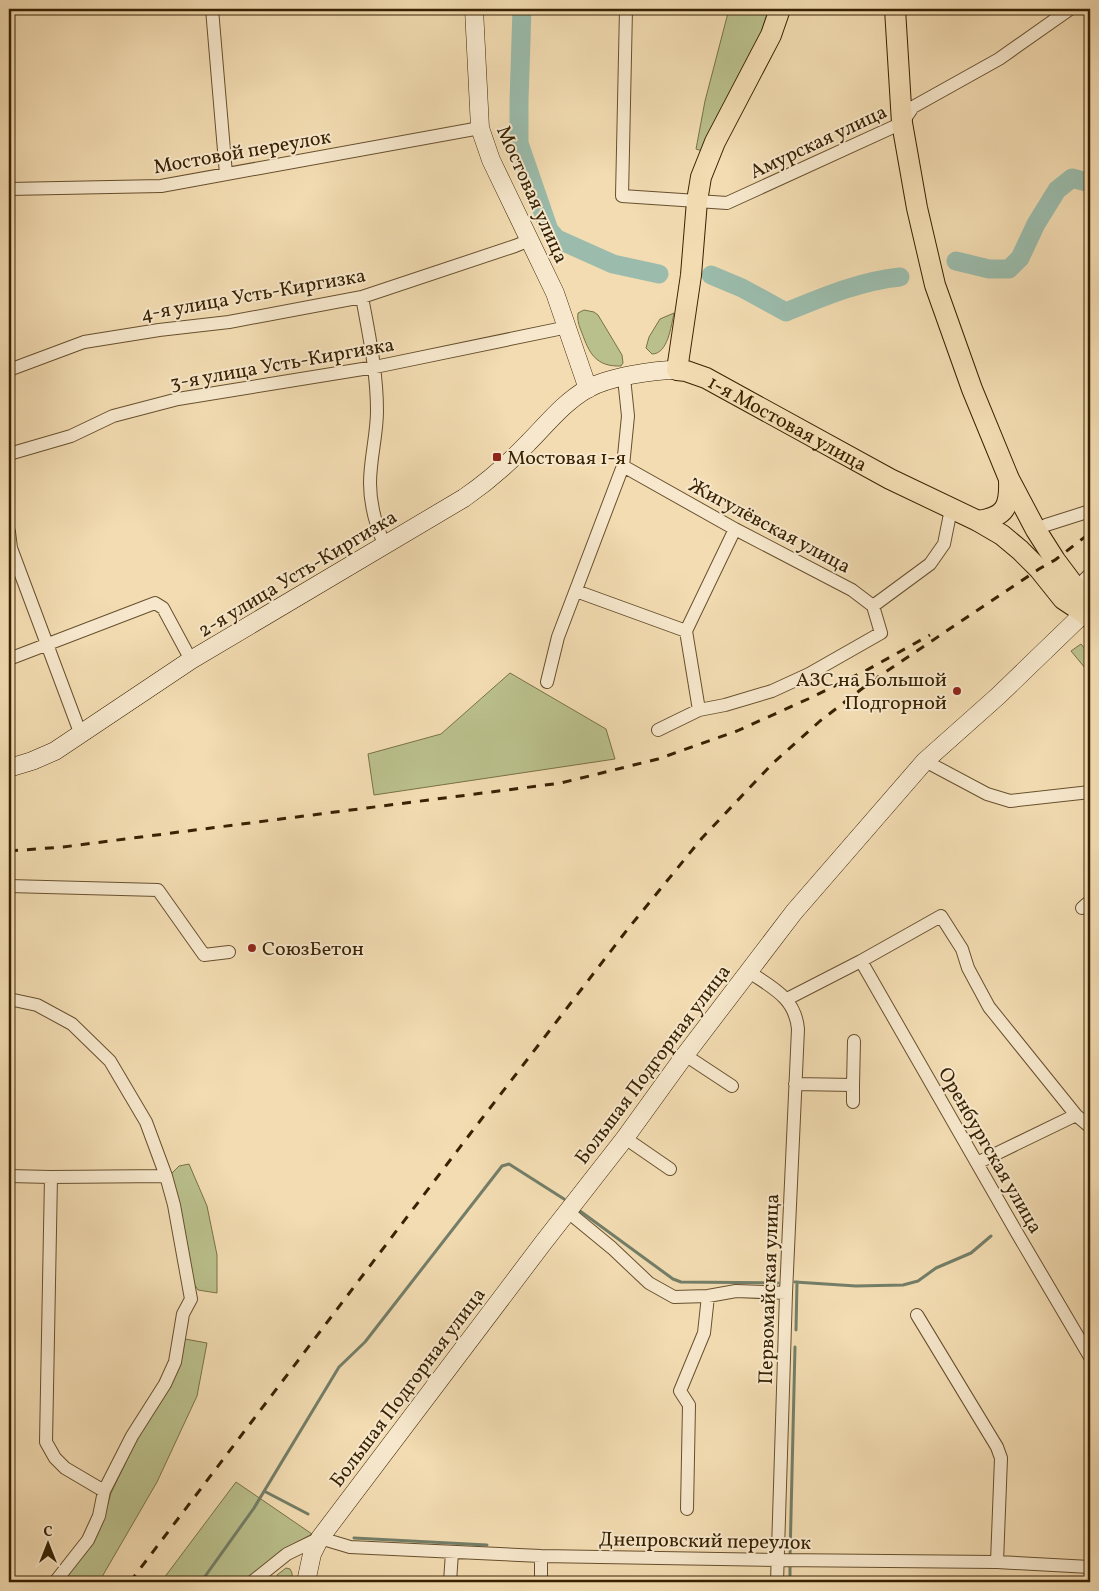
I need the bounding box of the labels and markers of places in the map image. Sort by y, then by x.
place label: Мостовая 1-я [507,445,626,473]
marker: Мостовая 1-я [491,451,503,463]
place label: АЗС на Большой Подгорной [796,667,947,718]
marker: АЗС на Большой Подгорной [951,685,963,697]
place label: СоюзБетон [262,936,364,964]
marker: СоюзБетон [246,942,258,954]

